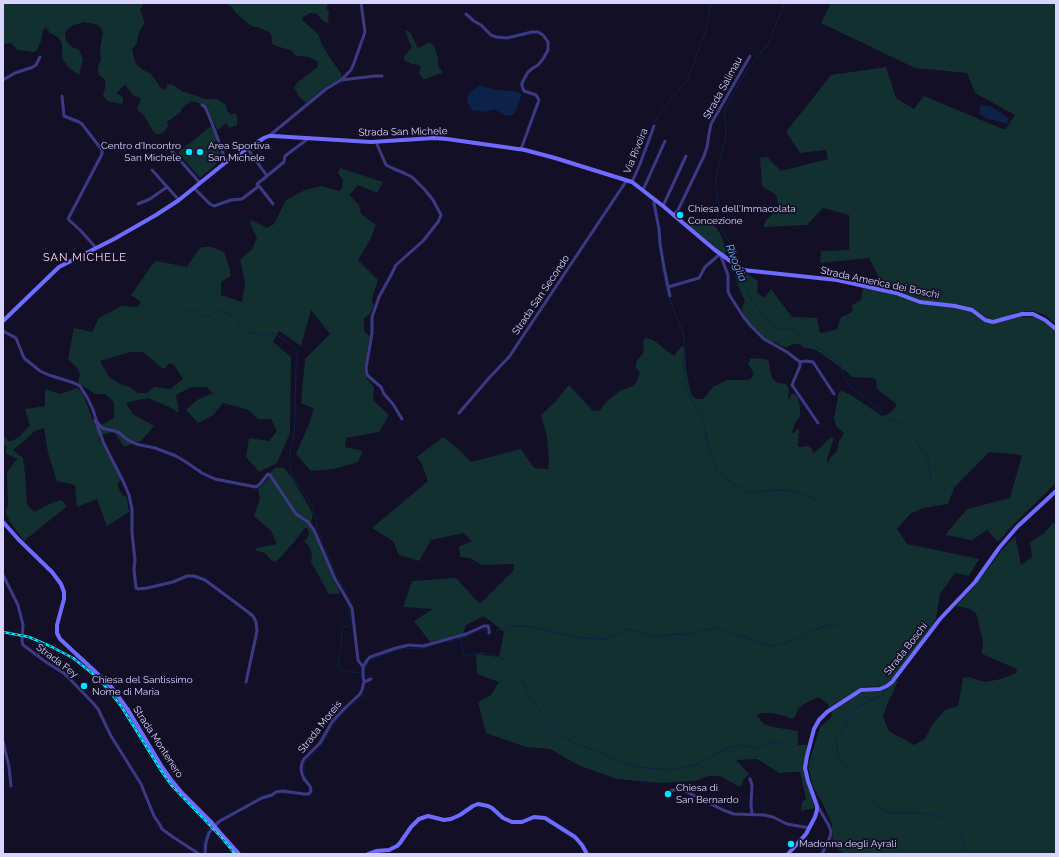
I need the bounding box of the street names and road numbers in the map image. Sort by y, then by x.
street label: Strada Salimau [701,55,745,121]
street label: Strada San Michele [358,125,448,139]
street label: Via Rivoira [621,127,651,175]
street label: Strada San Secondo [510,253,572,337]
street label: Strada America dei Boschi [819,265,941,301]
street label: Strada Boschi [882,620,930,678]
street label: Strada Fey [34,641,80,681]
street label: Strada Moreis [296,698,344,756]
street label: Strada Montenero [130,704,186,780]

